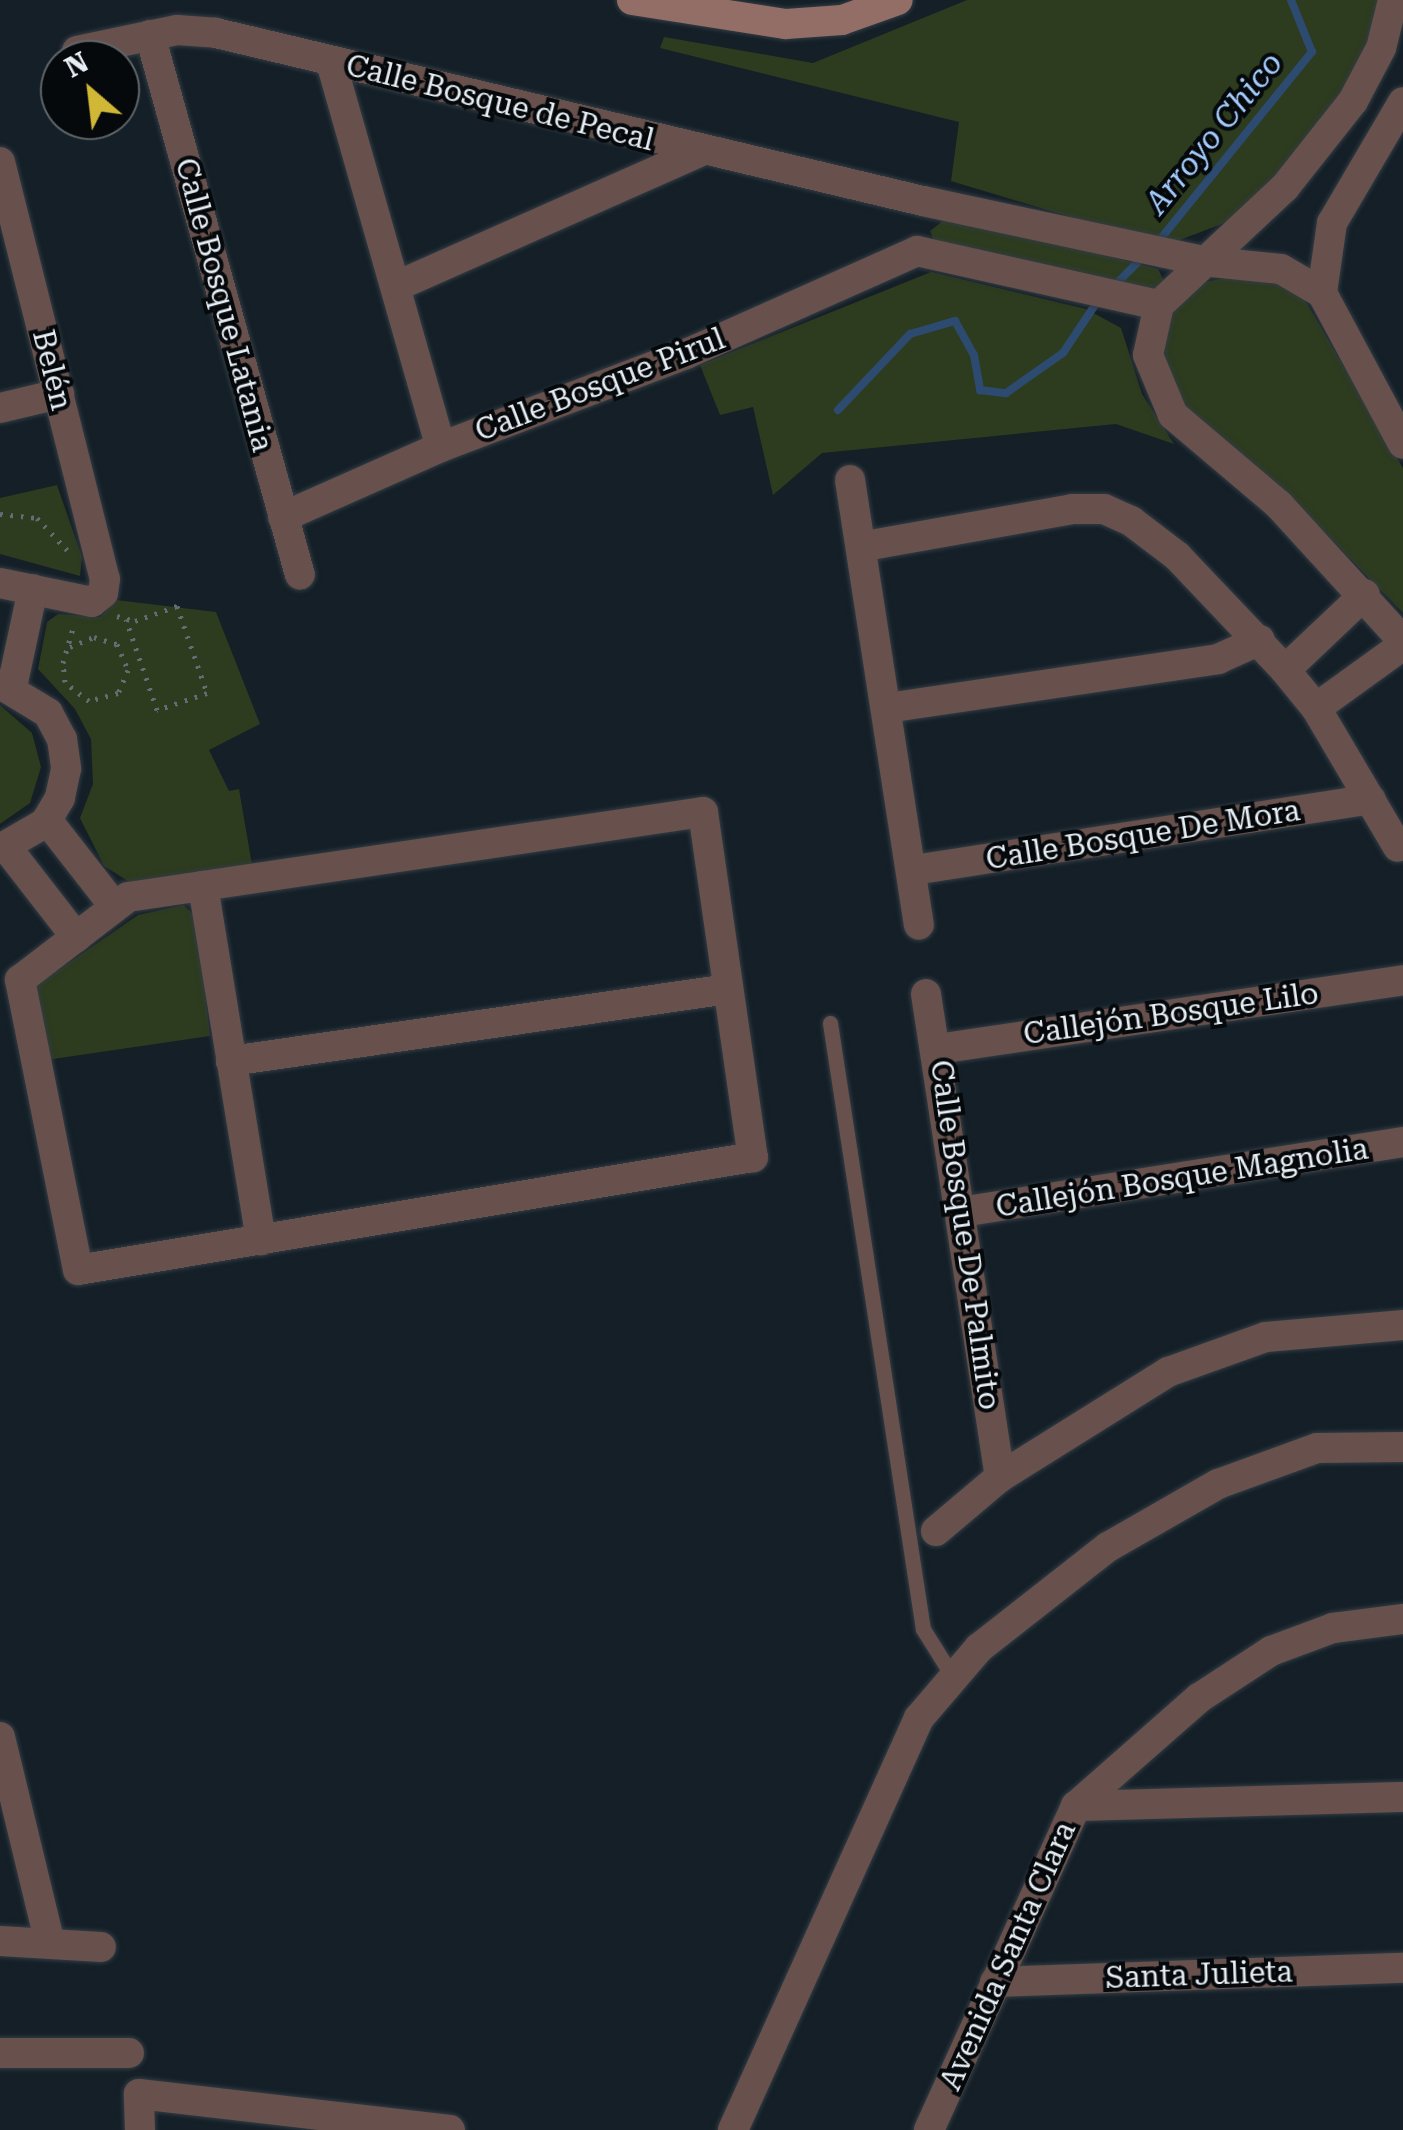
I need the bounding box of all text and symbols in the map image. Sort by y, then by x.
north arrow [40,40,140,140]
text: N [59,45,94,84]
water label: Arroyo Chico [1137,45,1291,221]
street label: Calle Bosque de Pecal [342,47,658,159]
street label: Calle Bosque Latania [167,154,281,456]
street label: Calle Bosque Pirul [470,321,730,449]
street label: Belén [25,326,79,414]
street label: Calle Bosque De Mora [983,792,1303,878]
street label: Callejón Bosque Lilo [1021,975,1321,1053]
street label: Calle Bosque De Palmito [923,1058,1007,1412]
street label: Callejón Bosque Magnolia [993,1131,1371,1225]
street label: Avenida Santa Clara [933,1816,1083,2096]
street label: Santa Julieta [1105,1954,1293,1996]

